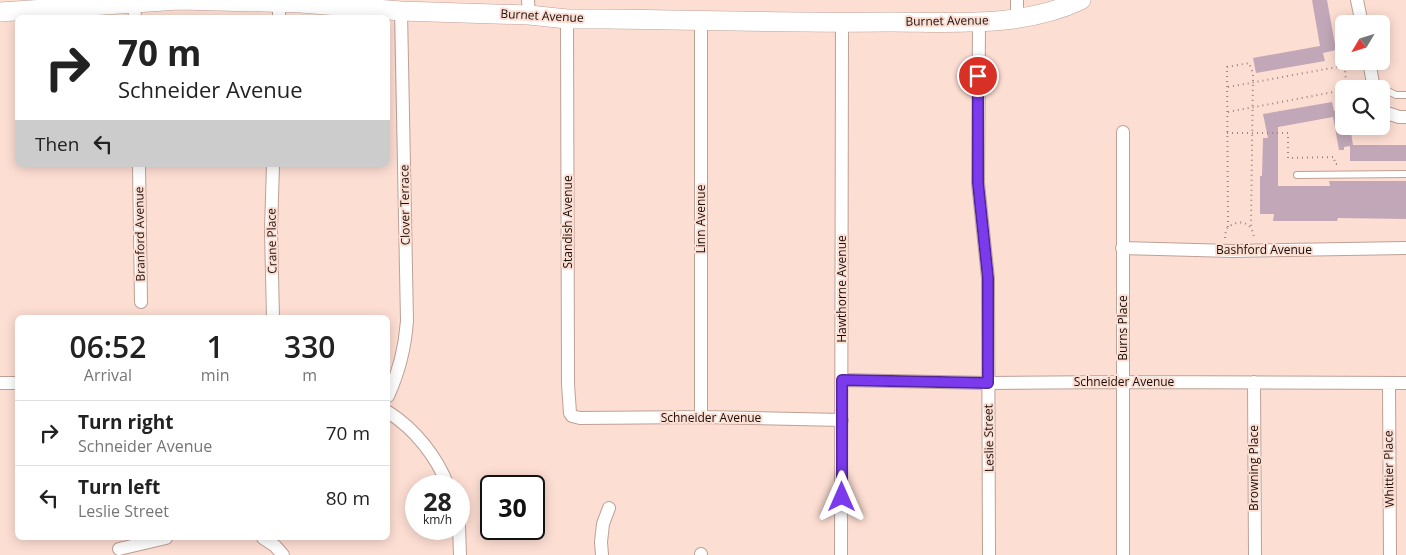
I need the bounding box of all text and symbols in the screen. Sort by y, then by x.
street label: Burnet Avenue [500,5,584,26]
street label: Burnet Avenue [905,11,989,30]
north arrow [1335,15,1390,70]
map controls [1335,15,1390,135]
text: 70 m [118,29,201,76]
icon: right [35,35,100,100]
pin [957,55,999,97]
icon: arrive [964,62,992,90]
text: Schneider Avenue [118,74,303,104]
button: search [1335,80,1390,135]
icon: left [89,130,117,158]
text: Then [35,131,79,157]
street label: Clover Terrace [395,164,414,246]
street label: Standish Avenue [559,175,576,269]
street label: Linn Avenue [692,184,709,253]
street label: Branford Avenue [130,186,149,282]
street label: Crane Place [262,208,281,274]
street label: Hawthorne Avenue [833,235,850,343]
street label: Bashford Avenue [1216,241,1312,258]
street label: Burns Place [1114,295,1131,361]
text: 06:52 [70,326,146,367]
text: 1 [207,326,224,367]
text: 330 [284,326,335,367]
text: Arrival [84,364,132,386]
text: min [201,364,230,386]
text: m [302,364,317,386]
street label: Schneider Avenue [1074,373,1175,390]
street label: Leslie Street [979,404,998,472]
text: Turn right [78,409,173,435]
street label: Schneider Avenue [661,409,762,426]
icon: right [35,419,63,447]
text: 70 m [326,420,370,446]
street label: Browning Place [1245,425,1262,511]
street label: Whittier Place [1379,430,1398,508]
text: Schneider Avenue [78,435,212,457]
position arrow [815,470,867,522]
text: Turn left [78,474,160,500]
speed limit sign: 30 [480,475,545,540]
icon: left [35,484,63,512]
text: 28 [423,484,452,518]
text: 80 m [326,485,370,511]
text: Leslie Street [78,500,169,522]
text: km/h [423,511,452,528]

